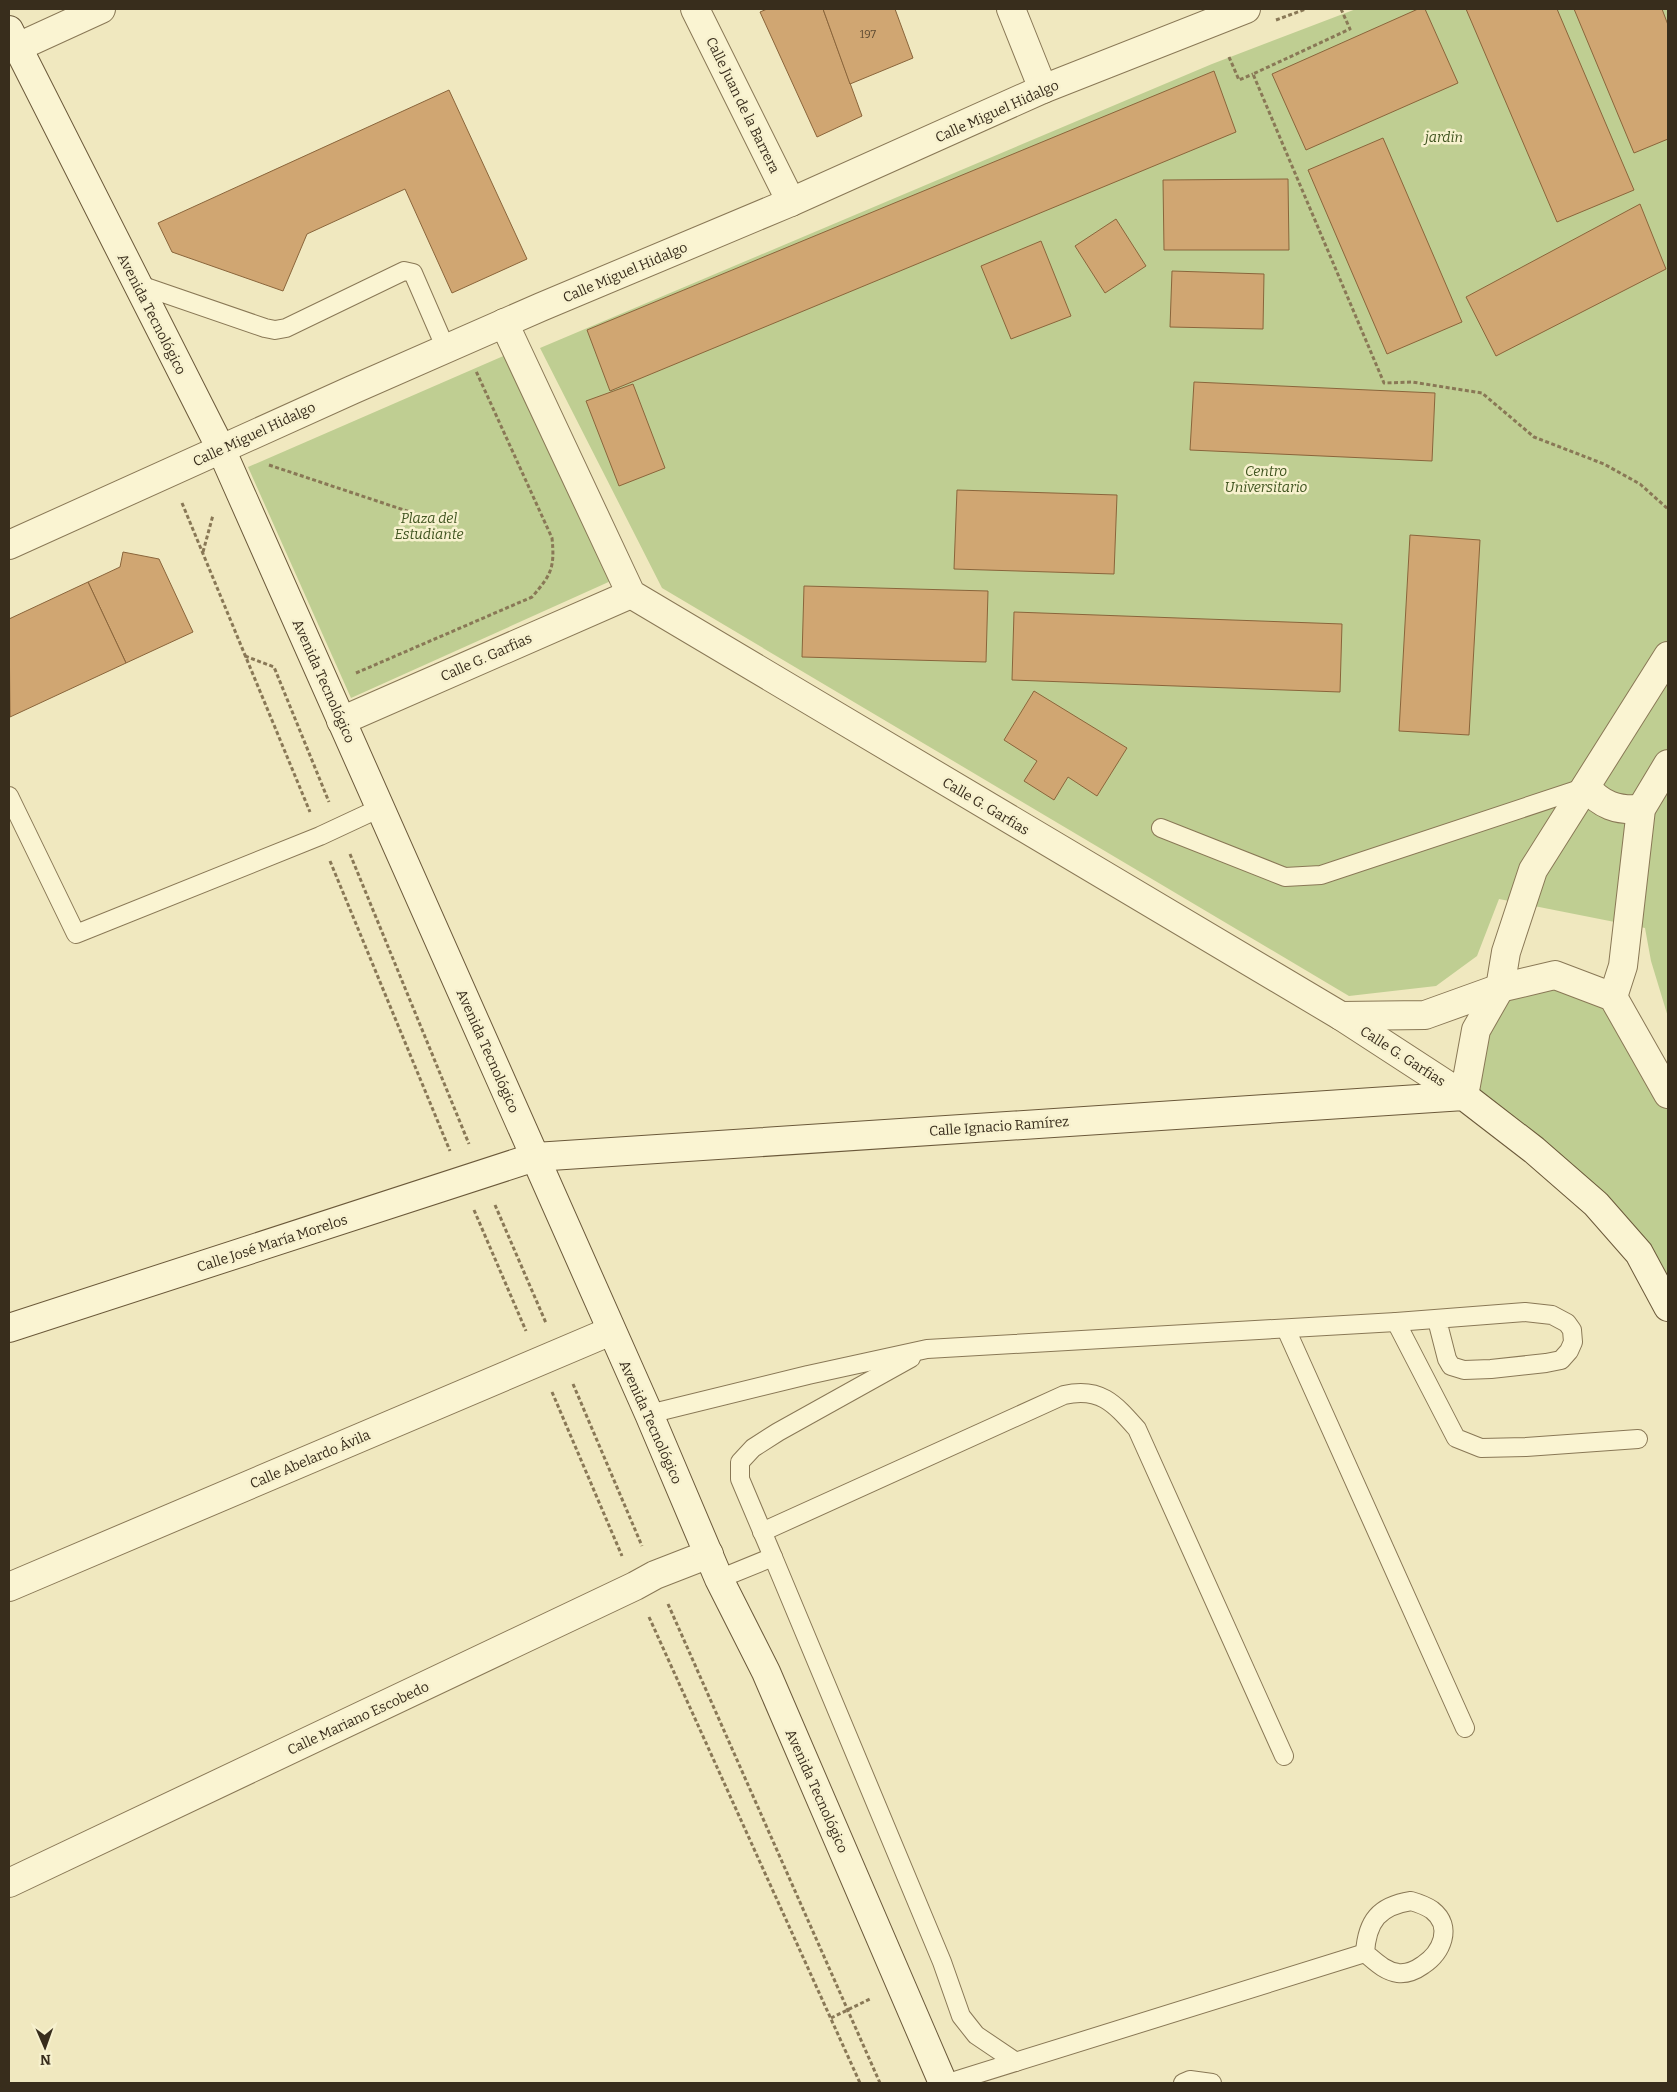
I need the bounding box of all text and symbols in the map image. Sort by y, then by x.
house number: 197 [860,28,877,41]
street label: Calle Juan de la Barrera [702,34,783,177]
street label: Calle Miguel Hidalgo [933,77,1062,146]
park label: jardin [1423,129,1463,146]
street label: Calle Miguel Hidalgo [560,239,690,306]
street label: Avenida Tecnológico [114,251,189,378]
street label: Calle Miguel Hidalgo [190,399,318,470]
park label: Centro Universitario [1225,463,1308,496]
park label: Plaza del Estudiante [395,510,463,543]
street label: Avenida Tecnológico [289,617,358,746]
street label: Calle G. Garfias [438,630,535,685]
street label: Calle G. Garfias [939,774,1032,839]
street label: Avenida Tecnológico [453,987,522,1116]
street label: Calle G. Garfias [1357,1023,1449,1090]
street label: Calle Ignacio Ramírez [929,1113,1070,1140]
street label: Calle José María Morelos [195,1211,350,1276]
street label: Avenida Tecnológico [616,1358,685,1487]
street label: Calle Abelardo Ávila [247,1425,373,1493]
street label: Calle Mariano Escobedo [285,1678,432,1759]
street label: Avenida Tecnológico [782,1727,851,1856]
north arrow [20,2022,70,2072]
text: N [40,2051,51,2068]

